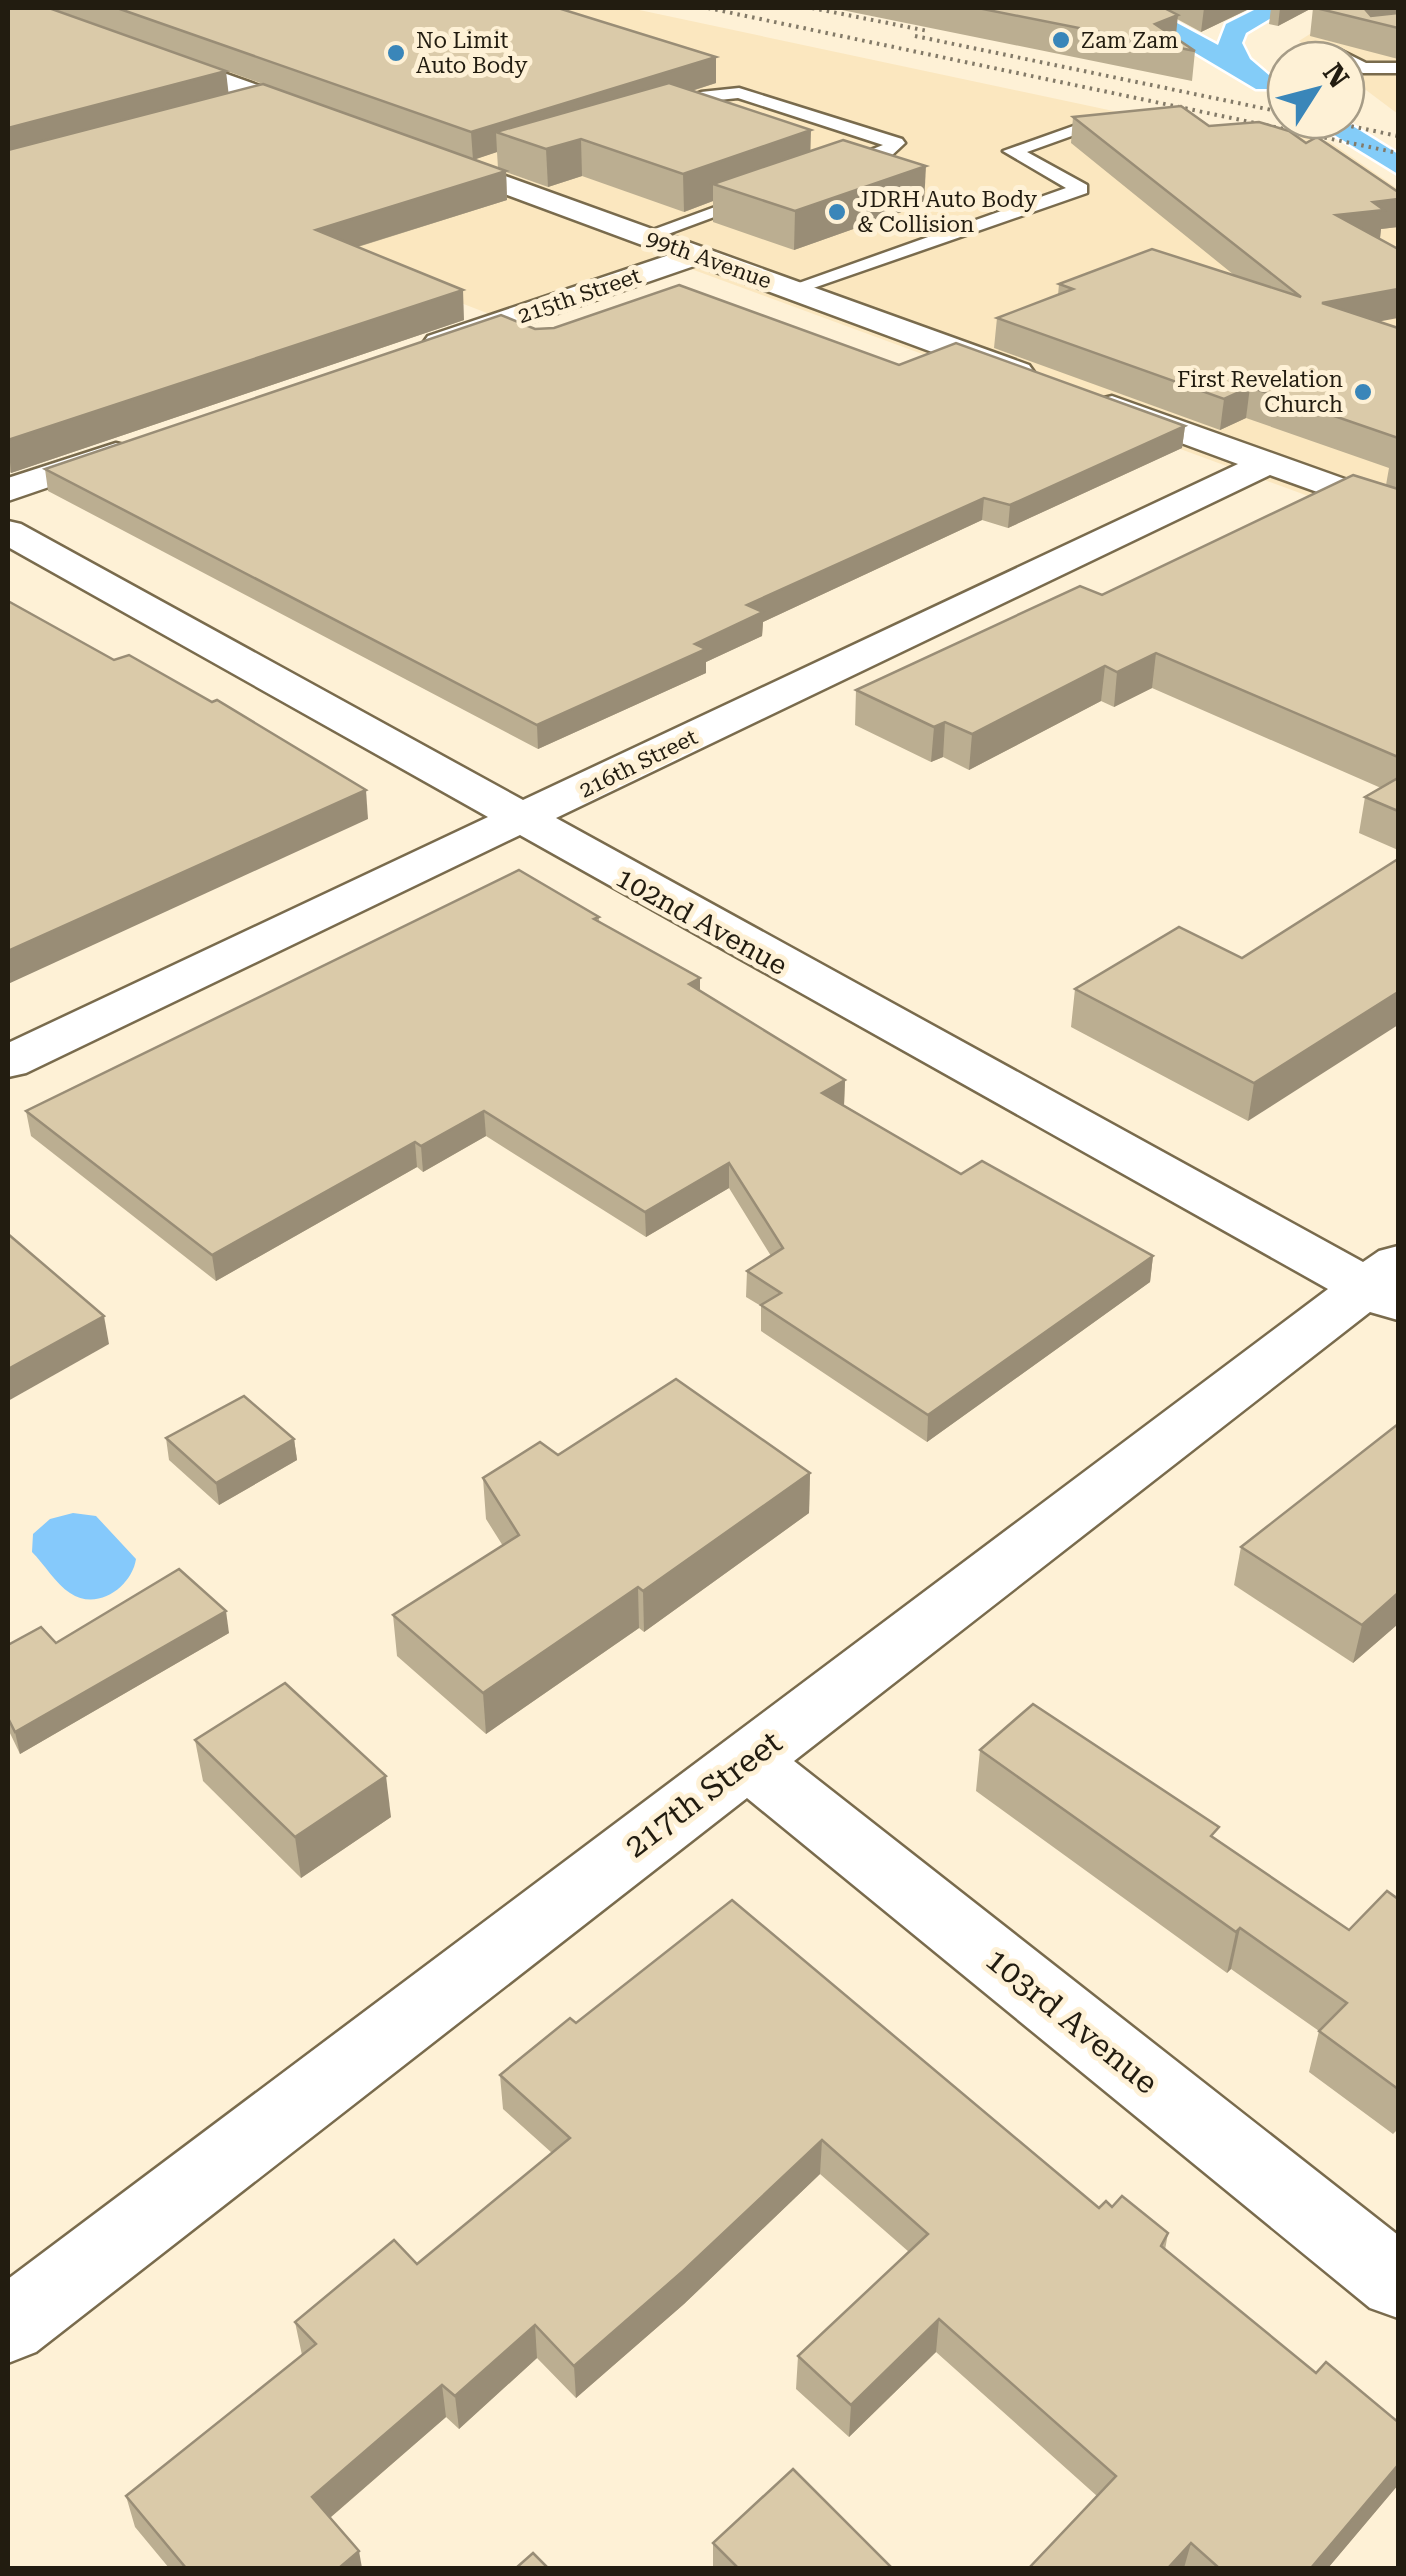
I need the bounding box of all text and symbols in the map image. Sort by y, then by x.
place label: No Limit Auto Body [416,28,527,78]
place label: Zam Zam [1081,28,1178,53]
marker: Zam Zam [1050,29,1072,51]
north arrow [1266,40,1366,140]
marker: No Limit Auto Body [385,42,407,64]
text: N [1316,57,1356,94]
place label: JDRH Auto Body & Collision [857,187,1037,237]
marker: JDRH Auto Body & Collision [826,201,848,223]
street label: 99th Avenue [643,225,775,294]
street label: 215th Street [515,263,644,328]
place label: First Revelation Church [1177,367,1343,417]
marker: First Revelation Church [1352,381,1374,403]
street label: 216th Street [575,724,701,803]
street label: 102nd Avenue [610,861,793,982]
street label: 217th Street [617,1723,789,1865]
street label: 103rd Avenue [978,1940,1166,2102]

